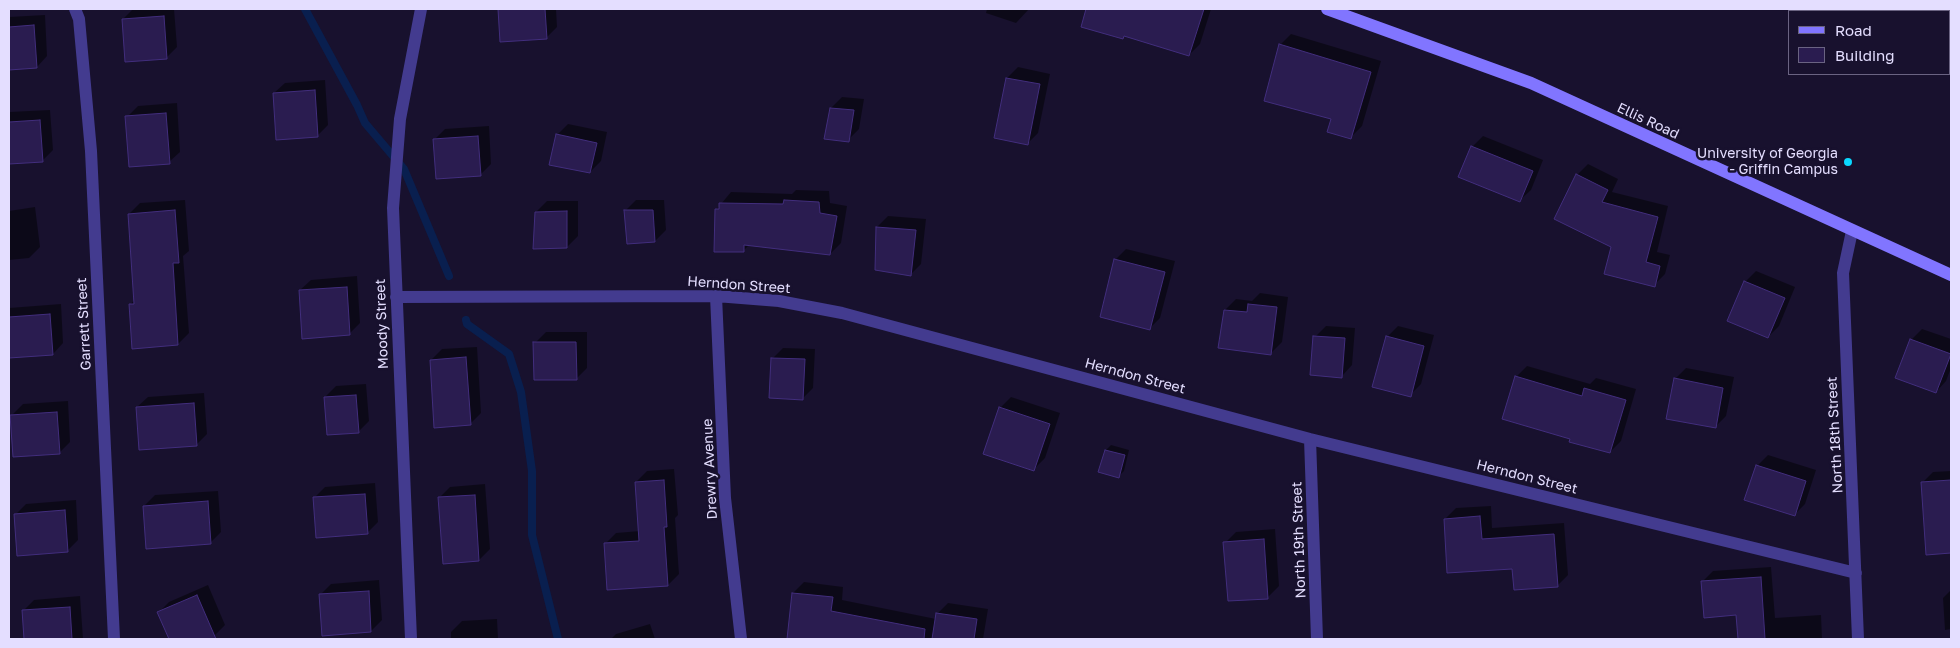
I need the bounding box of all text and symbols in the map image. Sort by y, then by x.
legend [1788,10,1950,75]
text: Road [1835,21,1872,39]
text: Building [1835,46,1895,64]
street label: Ellis Road [1614,99,1682,143]
place label: University of Georgia - Griffin Campus [1697,146,1838,178]
marker: University of Georgia - Griffin Campus [1842,156,1854,168]
street label: Herndon Street [687,273,791,297]
street label: Garrett Street [73,277,95,371]
street label: Moody Street [372,279,392,369]
street label: Herndon Street [1083,355,1187,397]
street label: North 18th Street [1824,376,1846,494]
street label: Drewry Avenue [699,418,721,520]
street label: Herndon Street [1475,456,1579,498]
street label: North 19th Street [1289,481,1309,599]

